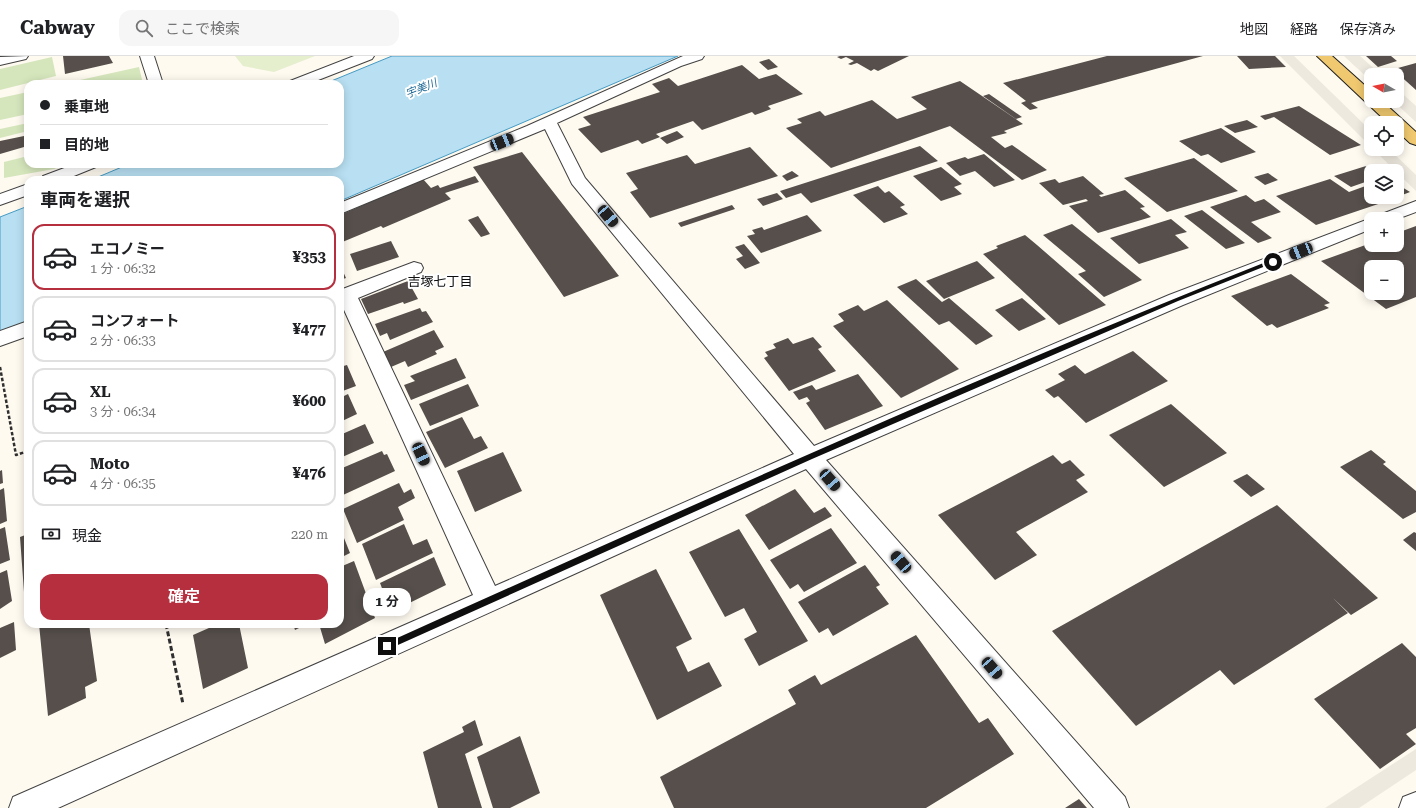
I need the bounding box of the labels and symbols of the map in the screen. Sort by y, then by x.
north arrow [1364,68,1404,108]
water label: 宇美川 [403,76,440,101]
car [489,132,515,152]
car [596,203,620,229]
car [1288,241,1314,261]
route start [1264,253,1282,271]
district label: 吉塚七丁目 [407,274,473,289]
car [410,441,432,467]
car [818,467,842,493]
car [889,549,913,575]
callout: 1 分 [363,588,411,616]
route end [378,637,396,655]
car [980,655,1004,681]

